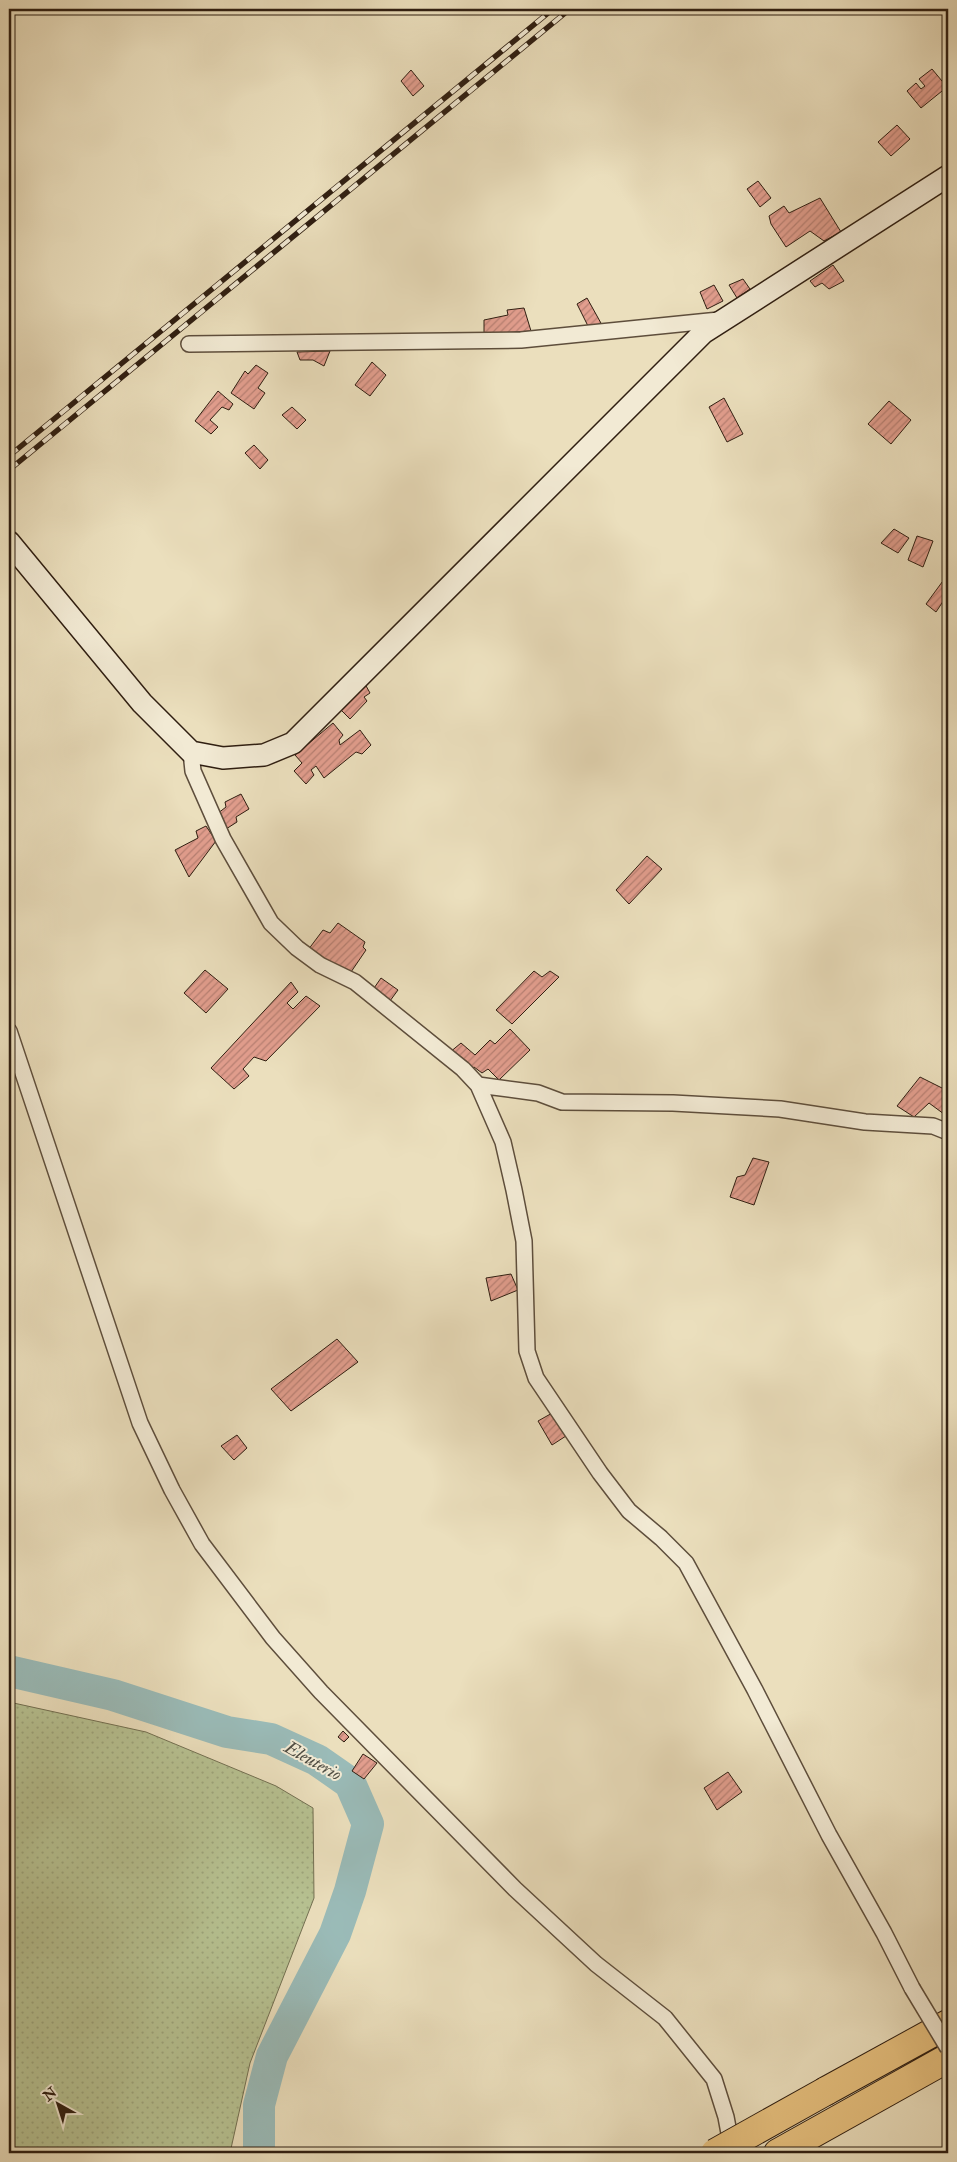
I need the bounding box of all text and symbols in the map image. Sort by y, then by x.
water label: Eleuterio [280,1735,346,1786]
north arrow [32,2080,82,2130]
text: N [39,2083,61,2105]

